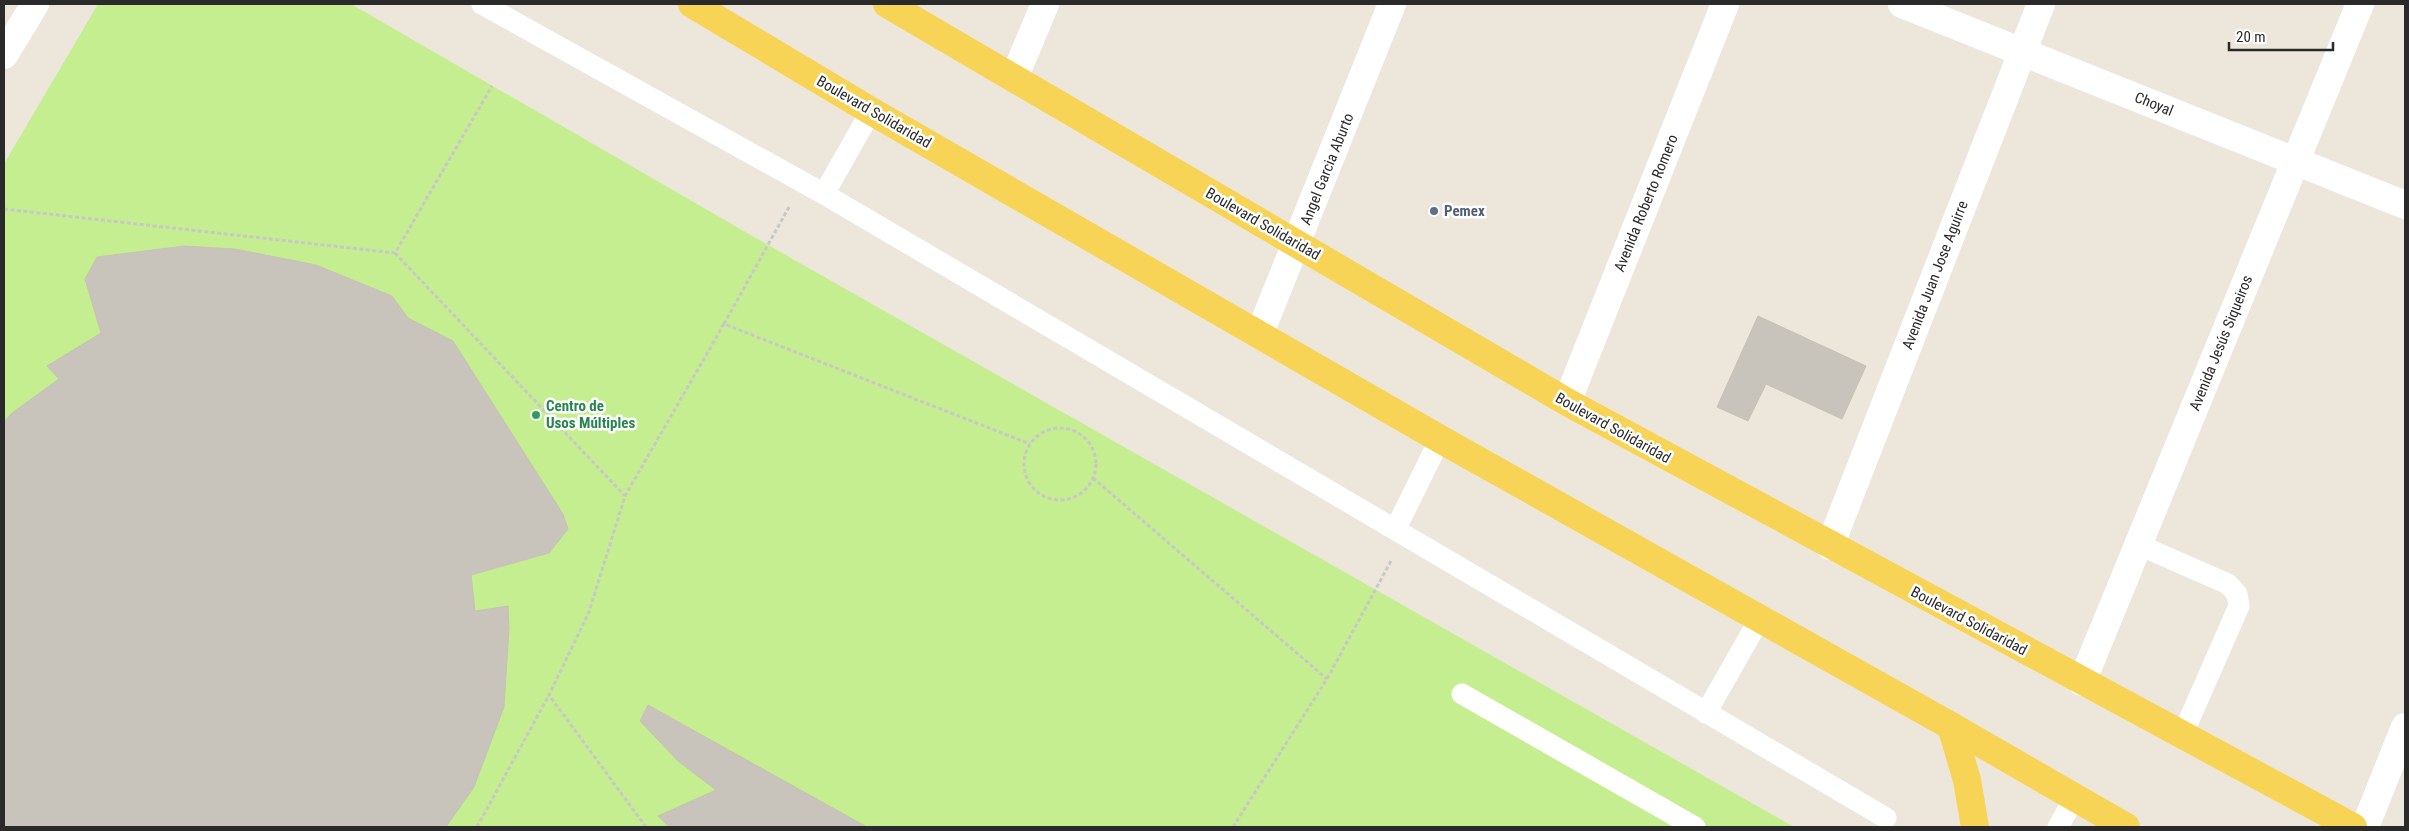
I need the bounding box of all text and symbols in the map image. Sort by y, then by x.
scale bar [2229,20,2333,52]
text: 20 m [2236,28,2266,46]
street label: Boulevard Solidaridad [814,72,934,152]
street label: Choyal [2132,88,2176,120]
street label: Angel Garcia Aburto [1296,111,1358,227]
street label: Avenida Roberto Romero [1610,132,1682,274]
street label: Boulevard Solidaridad [1203,184,1323,264]
street label: Avenida Juan Jose Aguirre [1898,198,1972,352]
place label: Pemex [1444,202,1485,220]
marker: Pemex [1428,205,1440,217]
street label: Avenida Jesús Siqueiros [2186,273,2256,413]
street label: Boulevard Solidaridad [1552,389,1674,467]
place label: Centro de Usos Múltiples [546,397,635,432]
marker: Centro de Usos Múltiples [530,409,542,421]
street label: Boulevard Solidaridad [1908,583,2030,659]

